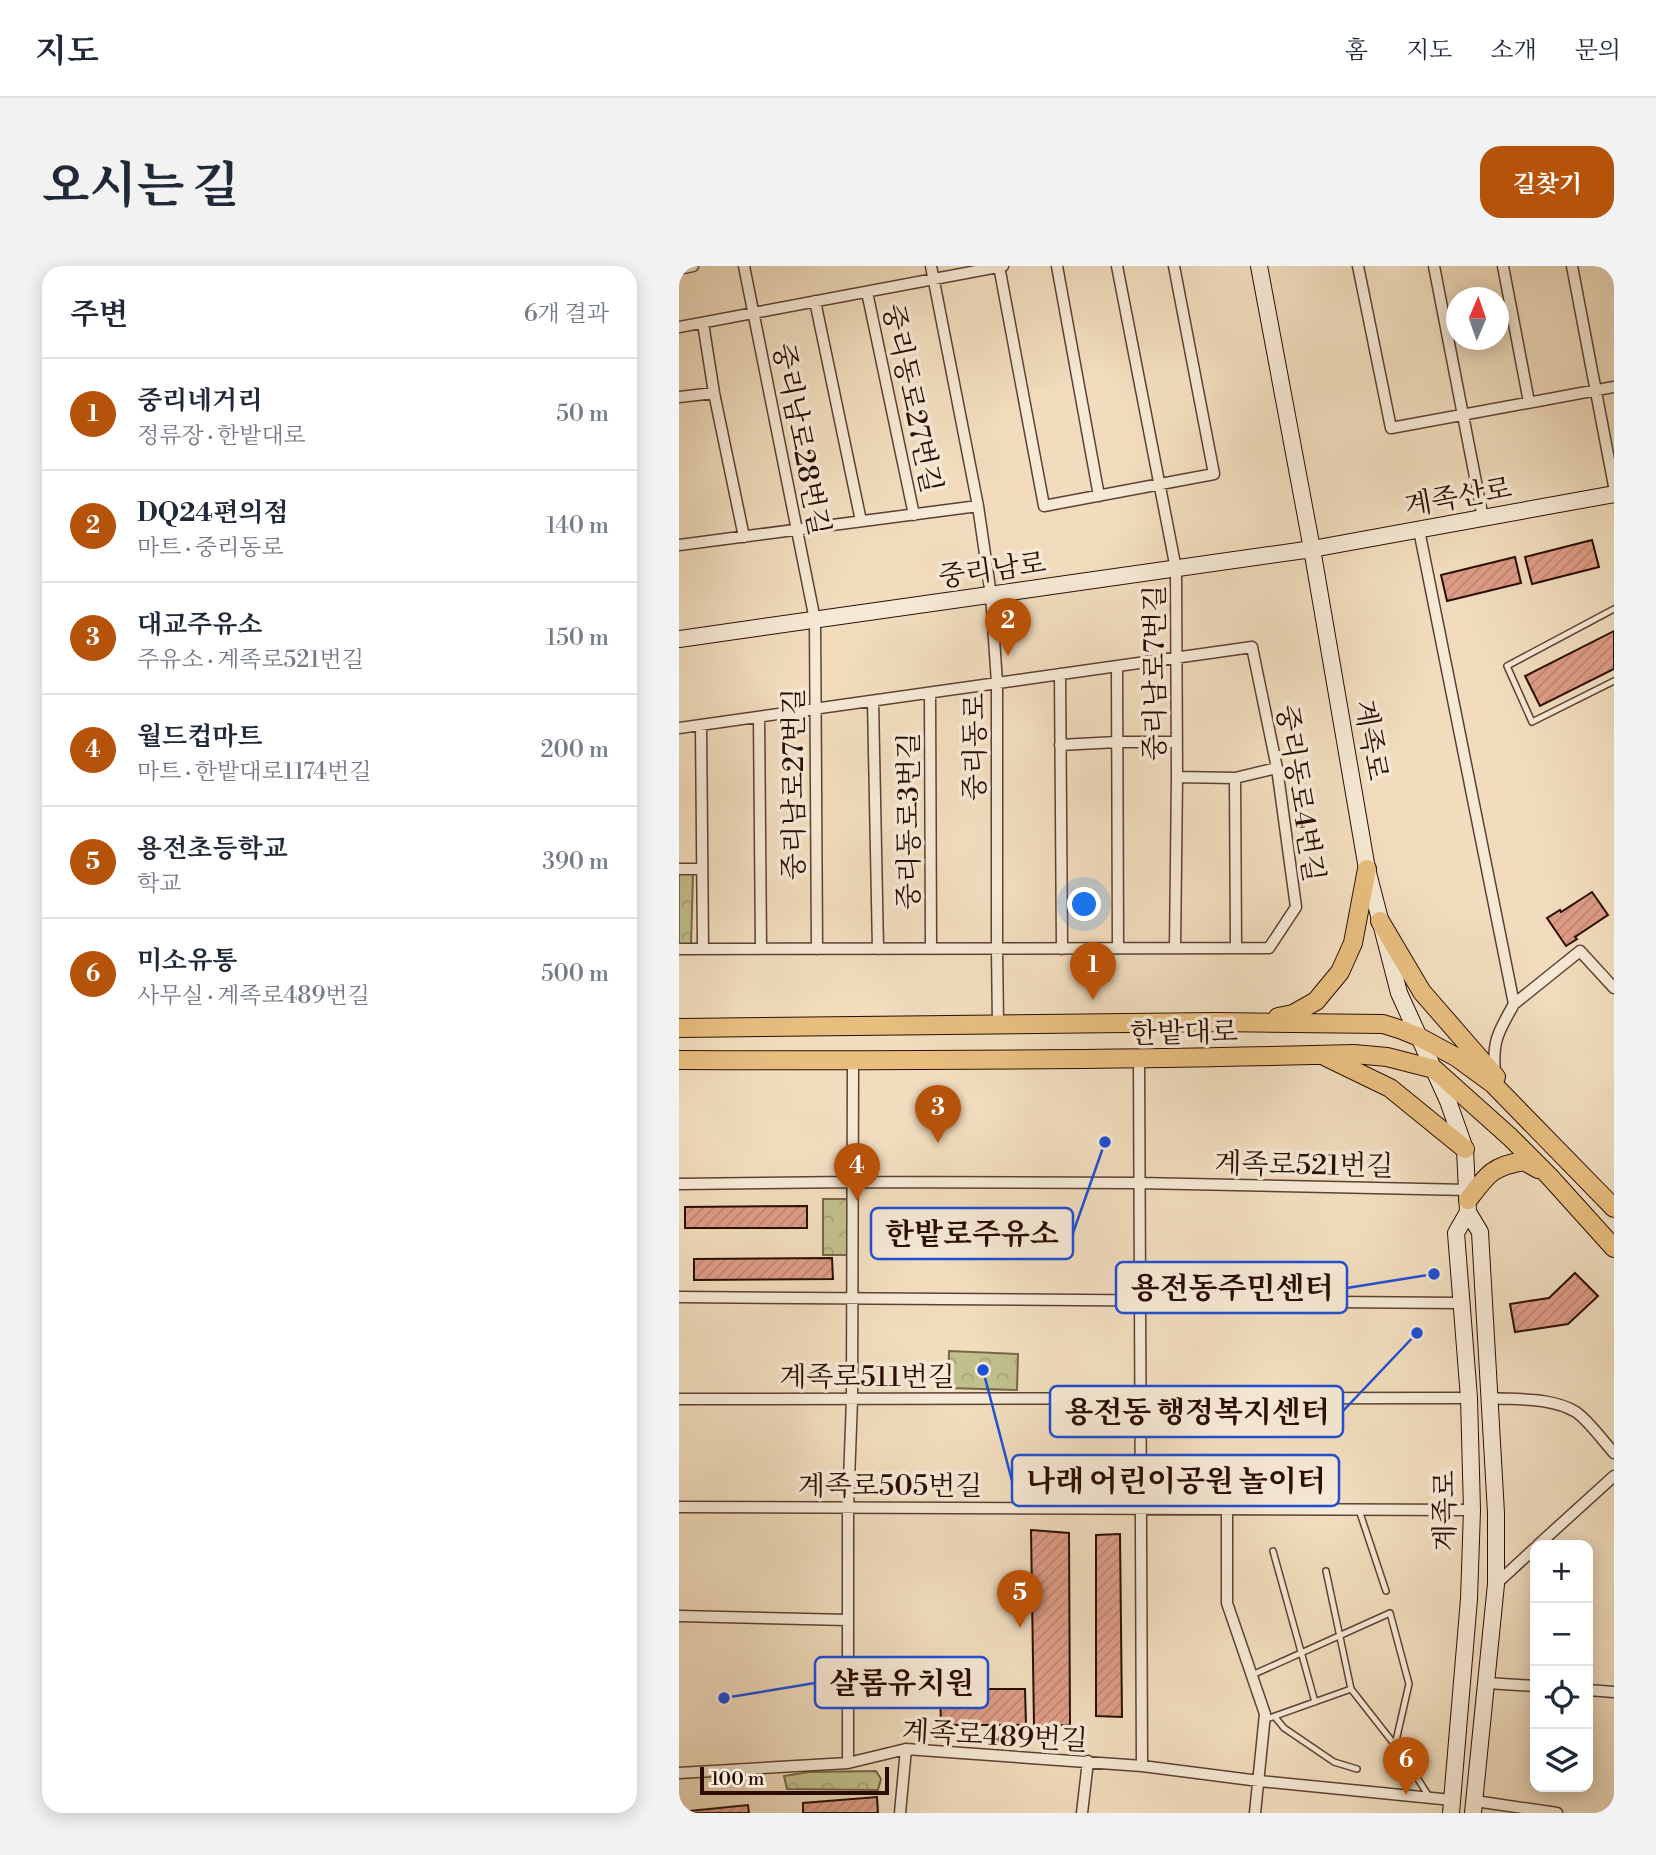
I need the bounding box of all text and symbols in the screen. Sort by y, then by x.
text: 지도 [35,32,99,73]
text: 홈 [1345,36,1368,66]
text: 지도 [1406,36,1452,66]
text: 소개 [1490,36,1537,66]
text: 문의 [1575,36,1621,66]
button: 길찾기 [1480,146,1614,218]
text: 오시는 길 [42,157,239,218]
north arrow [1446,287,1509,350]
text: 주변 [70,296,128,334]
text: 6개 결과 [524,300,609,328]
street label: 중리동로27번길 [874,301,949,496]
street label: 중리남로28번길 [765,340,836,539]
text: 중리네거리 [137,385,263,417]
text: 1 [87,400,99,428]
text: 50 m [556,400,609,428]
text: 정류장 · 한밭대로 [137,422,306,450]
street label: 계족산로 [1402,471,1515,524]
text: DQ24편의점 [137,497,288,529]
text: 2 [86,512,100,540]
text: 140 m [546,512,609,540]
text: 마트 · 중리동로 [137,534,284,562]
street label: 중리남로 [936,546,1048,595]
street label: 중리남로7번길 [1138,585,1173,761]
pin: 2 [985,598,1031,656]
text: 대교주유소 [137,609,263,641]
text: 3 [86,624,100,652]
text: 150 m [546,624,609,652]
text: 주유소 · 계족로521번길 [137,646,364,674]
street label: 중리남로27번길 [777,688,812,880]
street label: 중리동로 [958,693,993,801]
street label: 계족로 [1346,697,1395,783]
street label: 중리동로4번길 [1268,702,1331,884]
text: 월드컵마트 [137,721,263,753]
street label: 중리동로3번길 [892,732,927,910]
text: 4 [85,736,101,764]
text: 200 m [541,736,609,764]
text: 마트 · 한밭대로1174번길 [137,758,371,786]
text: 용전초등학교 [137,833,288,865]
text: 5 [86,848,100,876]
text: 390 m [542,848,609,876]
text: 학교 [137,870,181,898]
your location [1067,887,1101,921]
pin: 1 [1070,942,1116,1000]
text: 미소유통 [137,945,237,977]
text: 6 [86,960,100,988]
text: 500 m [541,960,609,988]
text: 사무실 · 계족로489번길 [137,982,370,1010]
street label: 한밭대로 [1130,1015,1238,1052]
pin: 3 [915,1085,961,1143]
pin: 4 [834,1143,880,1201]
street label: 계족로521번길 [1214,1146,1394,1185]
callout: 한밭로주유소 [871,1208,1073,1259]
text: 한밭로주유소 [885,1216,1059,1254]
callout: 용전동주민센터 [1116,1262,1347,1313]
text: 용전동주민센터 [1131,1270,1333,1308]
street label: 계족로511번길 [779,1360,955,1395]
callout: 용전동 행정복지센터 [1050,1386,1343,1437]
text: 용전동 행정복지센터 [1064,1394,1330,1432]
callout: 나래 어린이공원 놀이터 [1012,1455,1339,1506]
text: 나래 어린이공원 놀이터 [1026,1463,1326,1501]
street label: 계족로505번길 [798,1469,982,1504]
street label: 계족로 [1428,1470,1463,1552]
map controls [1530,1540,1593,1792]
button: + [1530,1540,1593,1603]
pin: 5 [997,1570,1043,1628]
button: − [1530,1603,1593,1666]
callout: 샬롬유치원 [815,1657,988,1708]
text: 샬롬유치원 [830,1665,974,1703]
button: locate [1530,1666,1593,1729]
street label: 계족로489번길 [901,1714,1089,1759]
button: layers [1530,1729,1593,1792]
pin: 6 [1383,1737,1429,1795]
scale bar [700,1764,889,1796]
text: 100 m [711,1767,764,1791]

